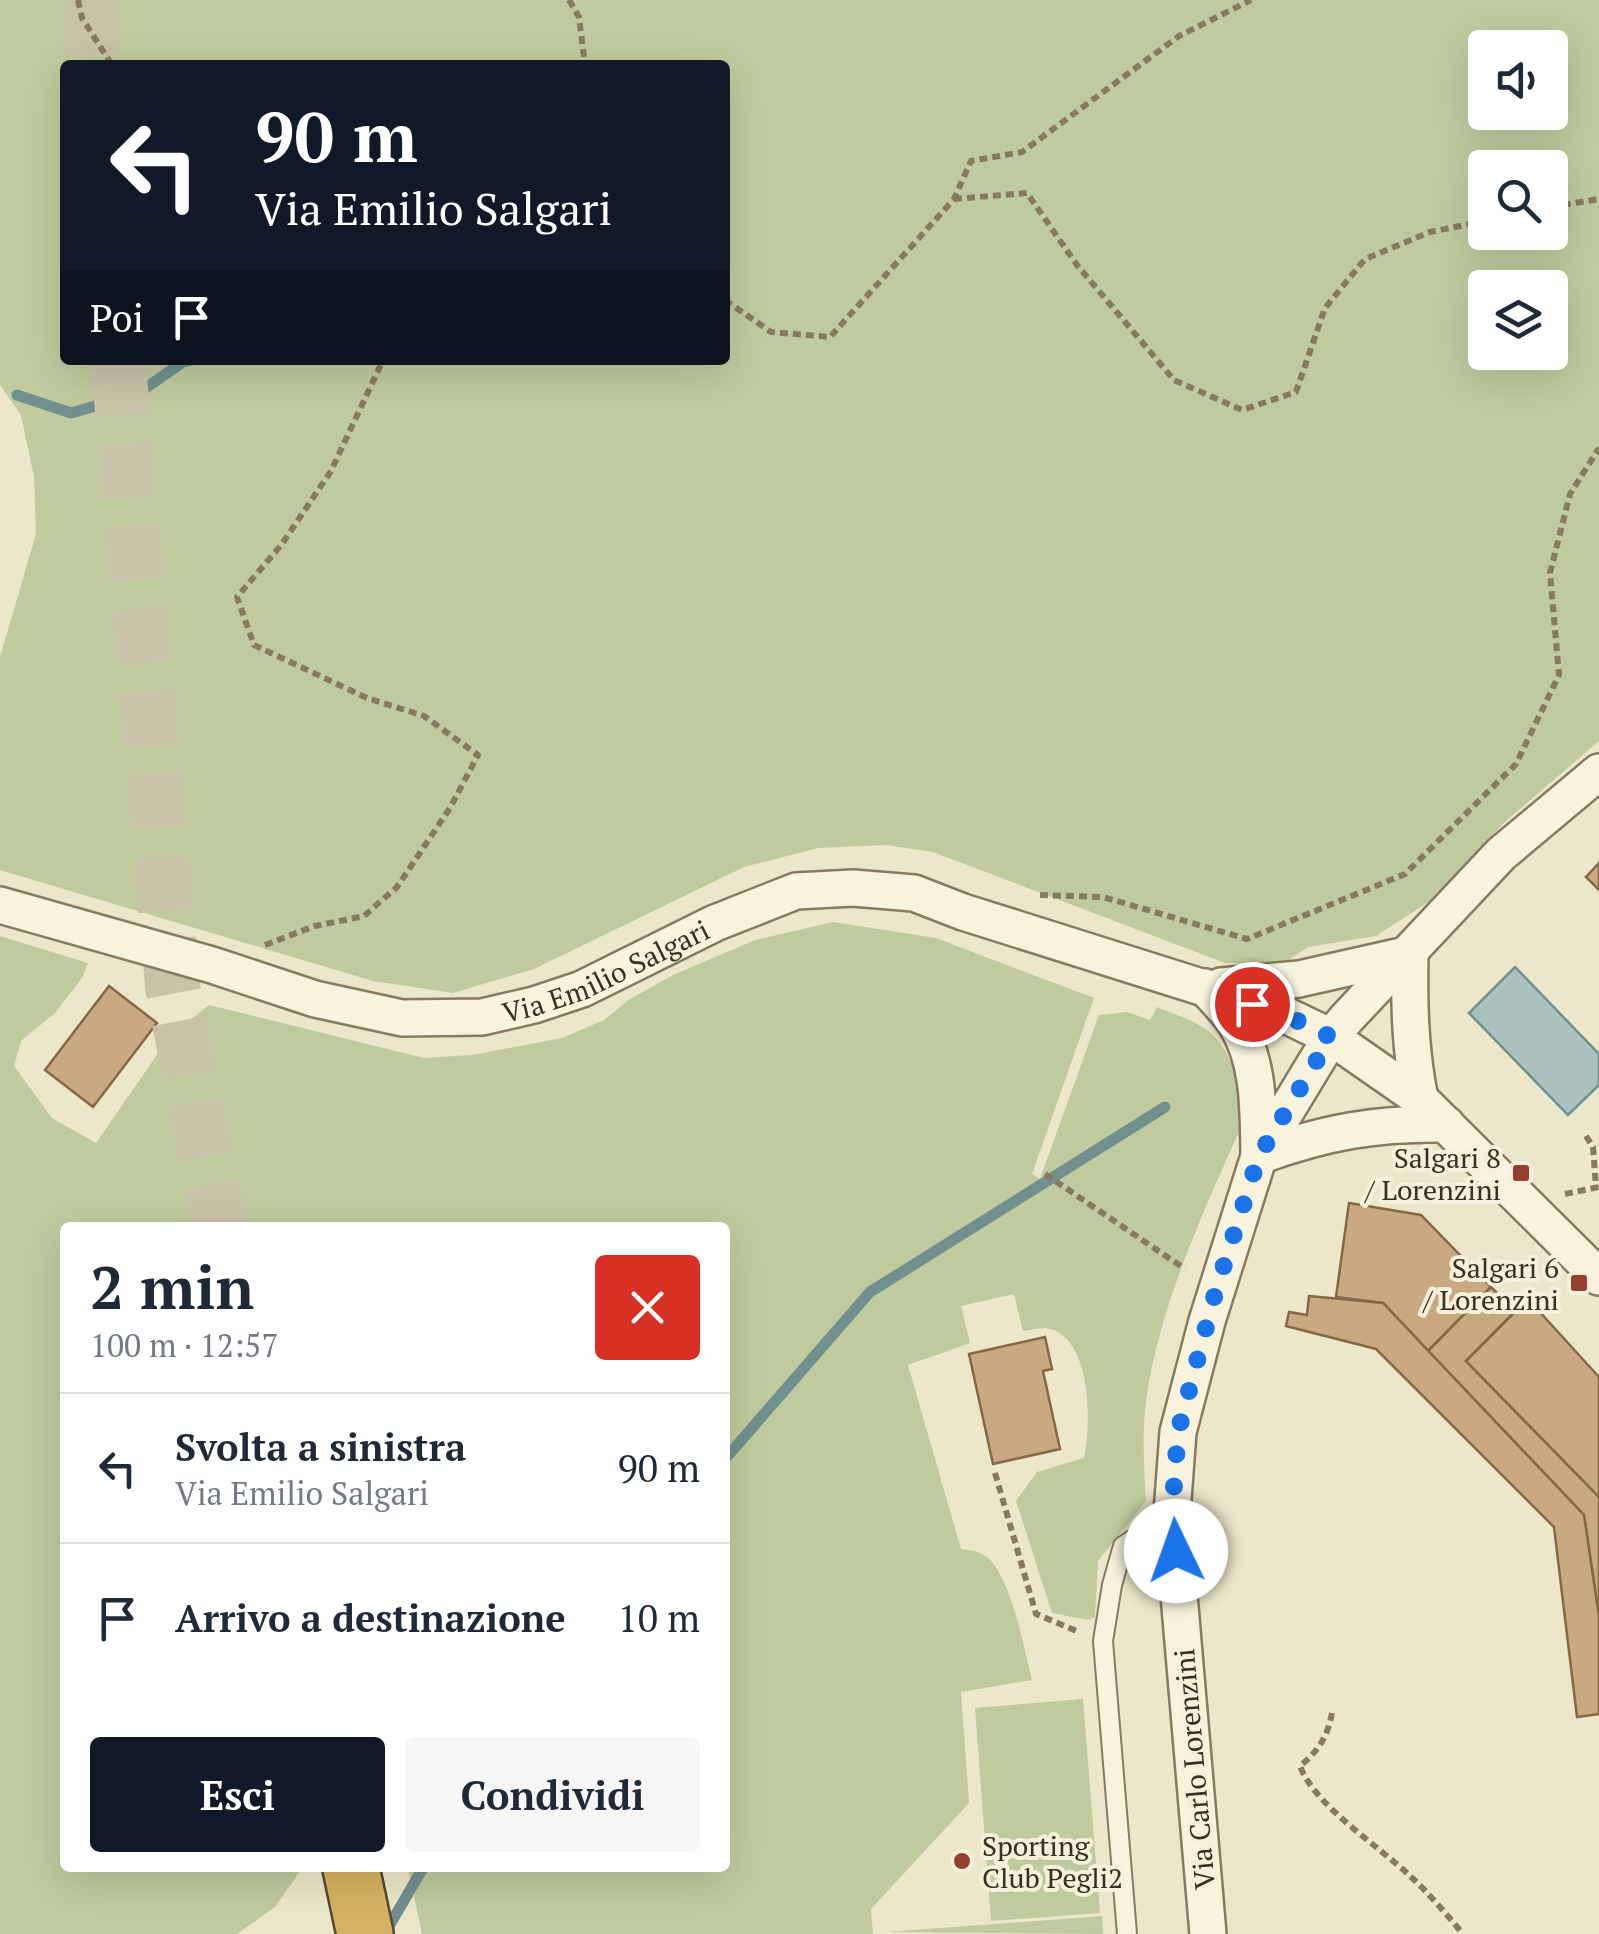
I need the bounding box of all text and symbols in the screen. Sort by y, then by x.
map controls [1468,30,1568,370]
button: sound [1468,30,1568,130]
text: 90 m [255,89,418,182]
icon: left [90,100,220,230]
button: search [1468,150,1568,250]
text: Via Emilio Salgari [255,178,612,238]
button: layers [1468,270,1568,370]
icon: arrive [164,290,219,345]
text: Poi [90,293,144,343]
street label: Via Emilio Salgari [498,910,715,1030]
pin [1210,962,1295,1047]
icon: arrive [1225,977,1280,1032]
place label: Salgari 8 / Lorenzini [1363,1139,1501,1208]
marker: Salgari 8 / Lorenzini [1510,1162,1532,1184]
text: 2 min [90,1247,254,1326]
place label: Salgari 6 / Lorenzini [1421,1249,1559,1318]
button: close [595,1255,700,1360]
marker: Salgari 6 / Lorenzini [1568,1272,1590,1294]
text: 100 m · 12:57 [90,1324,278,1366]
text: Svolta a sinistra [175,1422,466,1472]
icon: left [90,1441,145,1496]
text: 90 m [617,1443,700,1493]
text: Via Emilio Salgari [175,1472,429,1514]
position arrow [1124,1499,1228,1603]
icon: arrive [90,1591,145,1646]
text: Arrivo a destinazione [175,1593,566,1643]
text: 10 m [617,1593,700,1643]
street label: Via Carlo Lorenzini [1165,1647,1223,1891]
button: Esci [90,1737,385,1852]
button: Condividi [405,1737,700,1852]
place label: Sporting Club Pegli2 [982,1827,1123,1896]
marker: Sporting Club Pegli2 [951,1850,973,1872]

